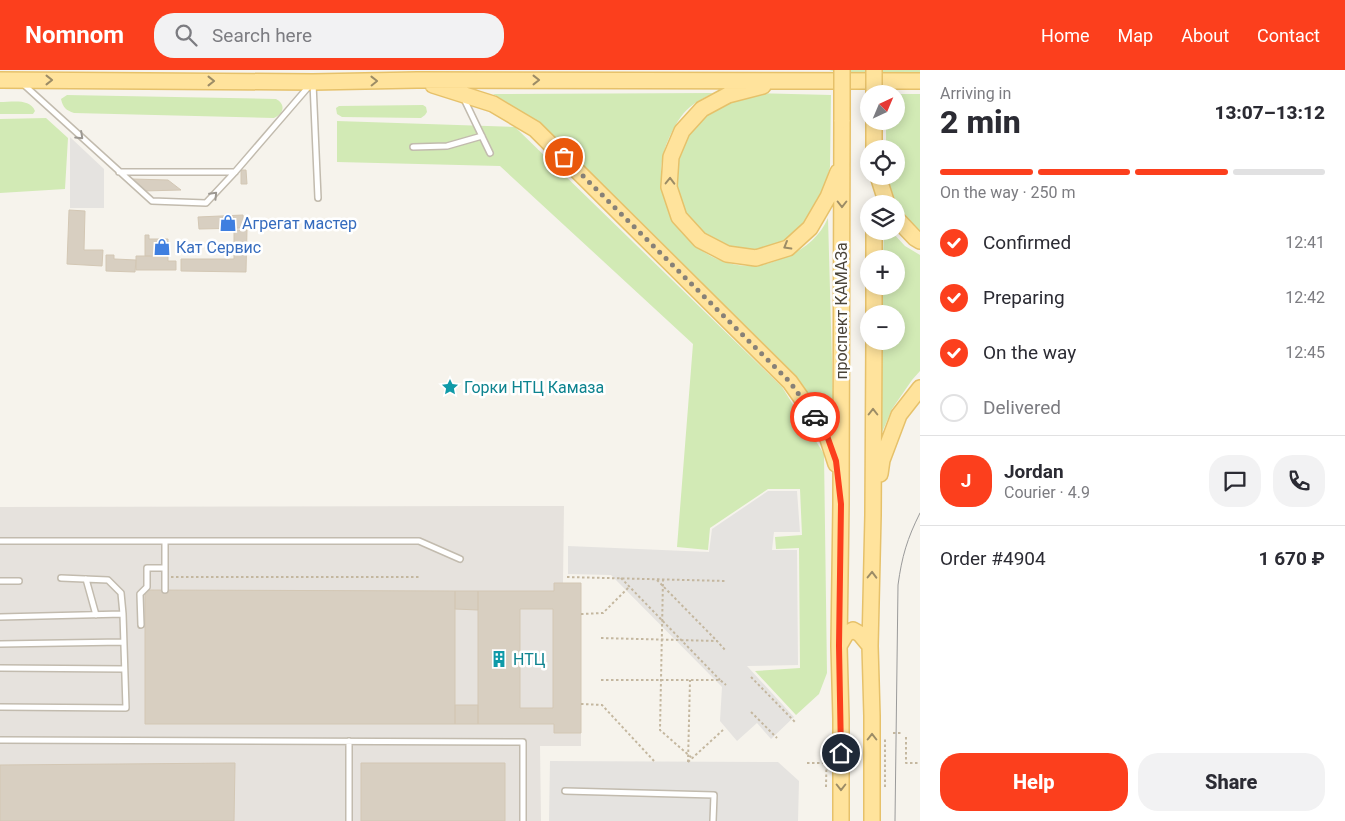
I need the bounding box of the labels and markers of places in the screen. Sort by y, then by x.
pin [543,136,585,178]
shop icon: Агрегат мастер [218,213,238,233]
place label: Агрегат мастер [242,214,357,233]
shop icon: Кат Сервис [152,237,172,257]
place label: Кат Сервис [176,238,261,257]
place icon: Горки НТЦ Камаза [440,377,460,397]
place label: Горки НТЦ Камаза [464,378,604,397]
building icon: НТЦ [489,649,509,669]
place label: НТЦ [513,650,546,669]
pin [820,732,862,774]

